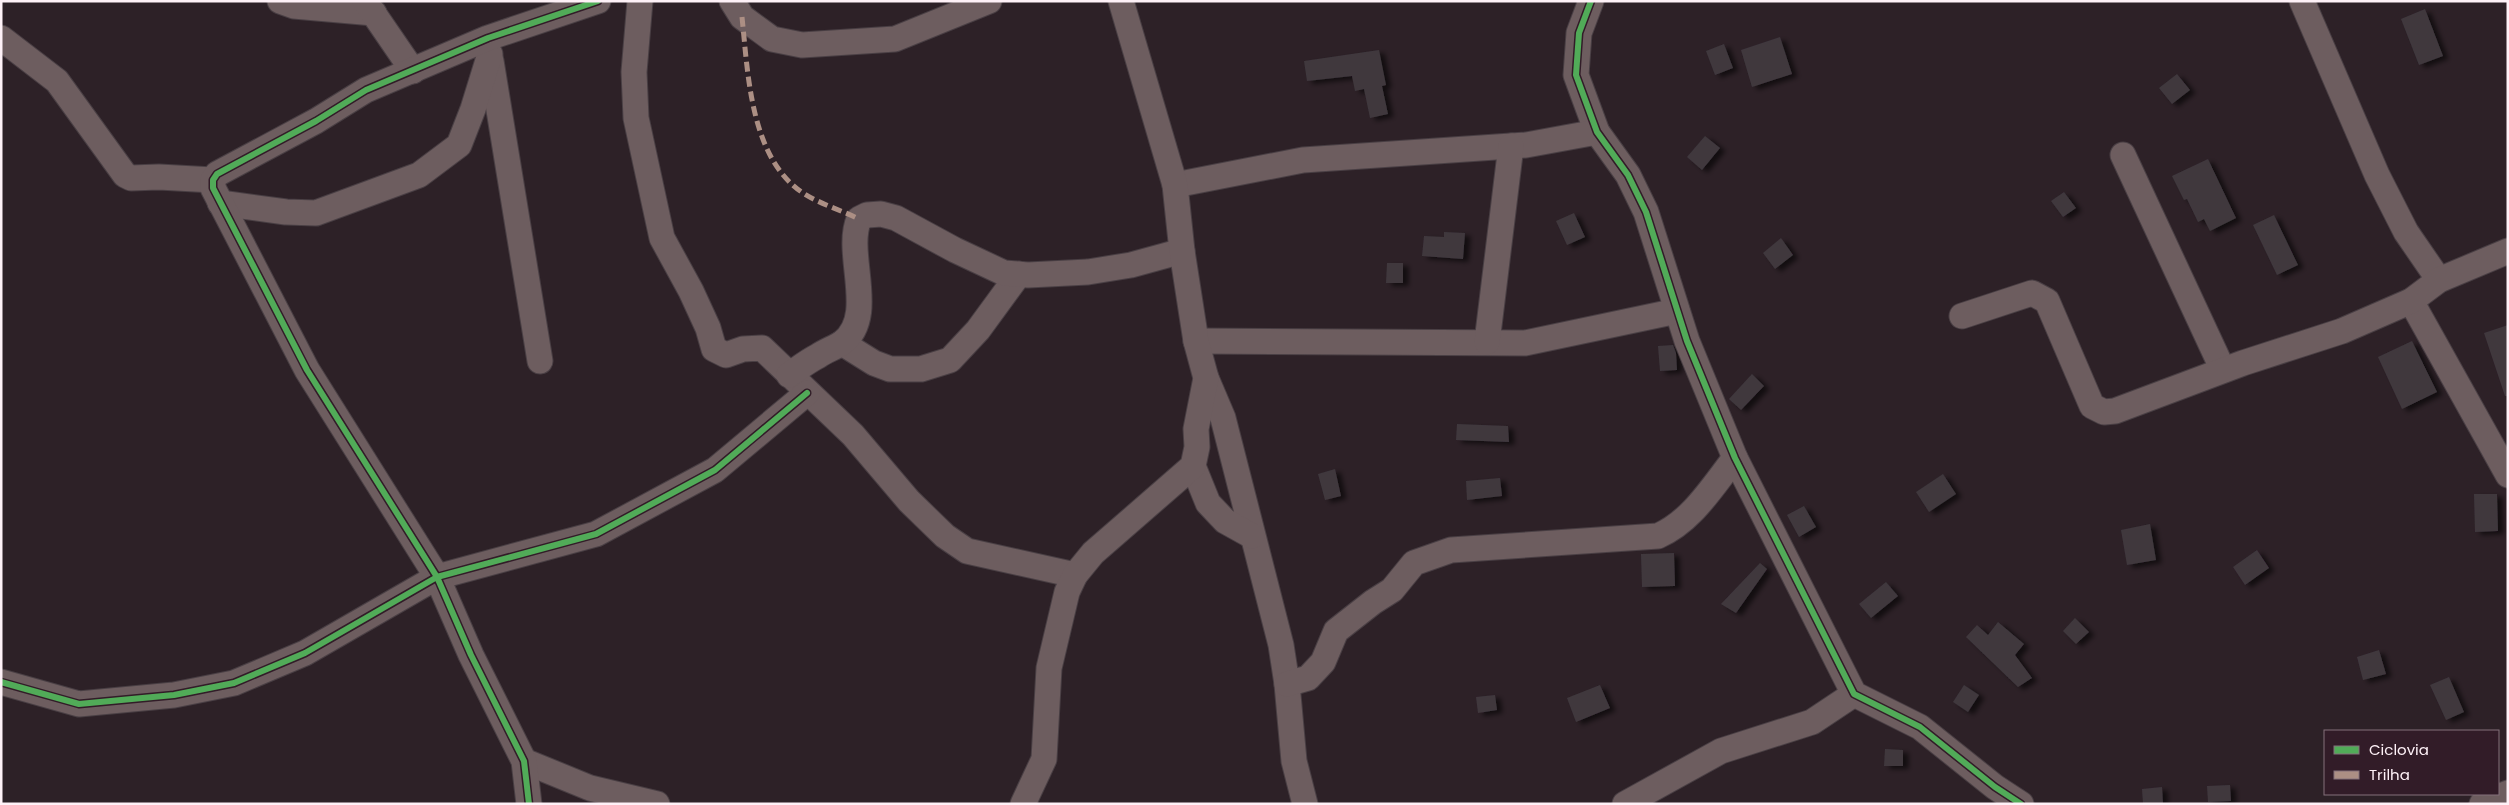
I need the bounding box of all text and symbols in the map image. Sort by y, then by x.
legend [2324,730,2499,795]
text: Ciclovia [2369,739,2429,760]
text: Trilha [2369,764,2410,785]

